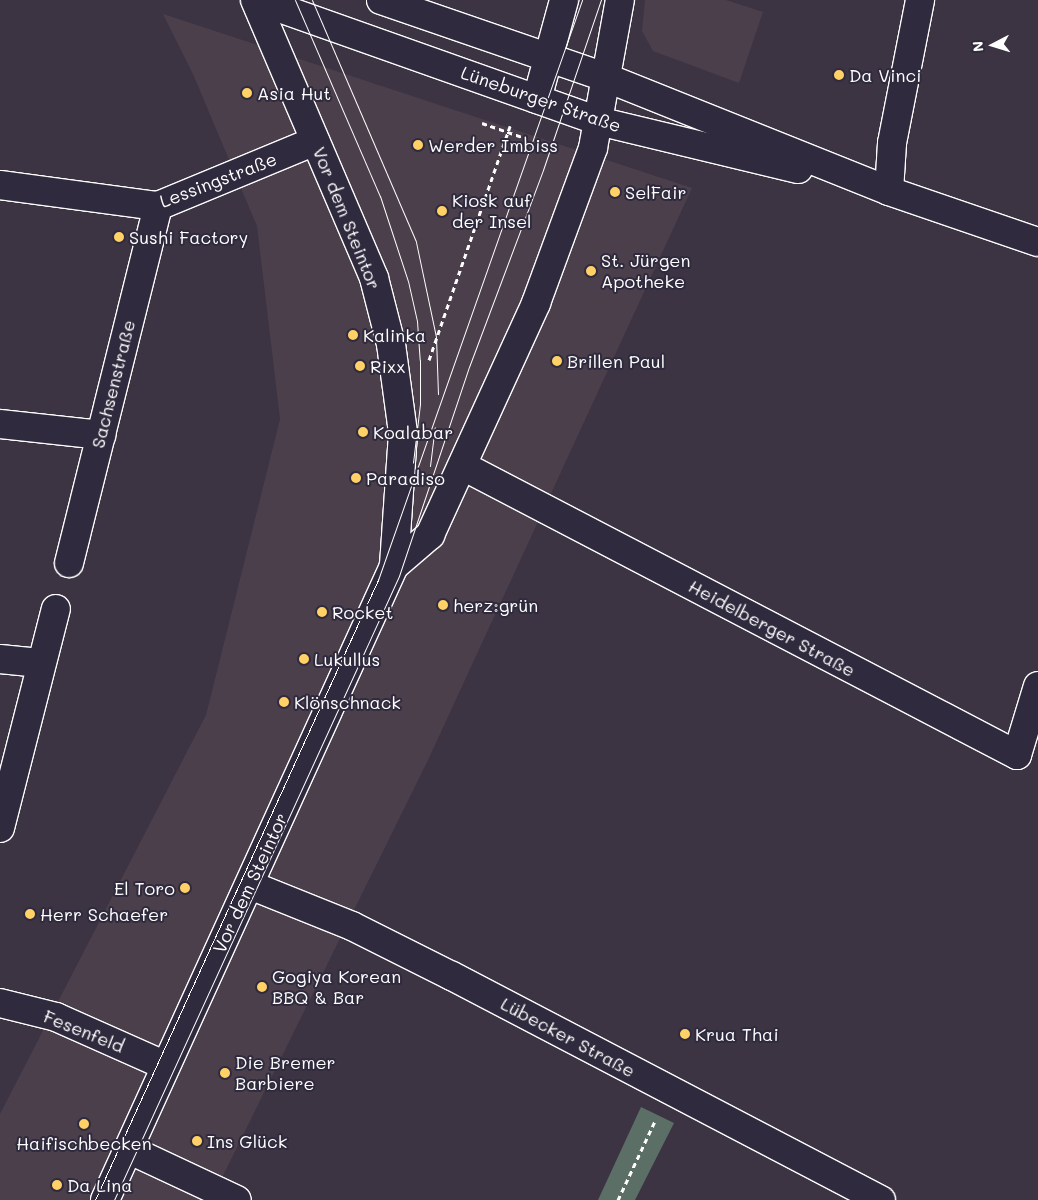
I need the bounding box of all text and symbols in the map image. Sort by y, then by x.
north arrow [968,20,1018,70]
text: N [968,40,987,52]
street label: Lüneburger Straße [458,61,624,137]
place label: Da Vinci [849,64,921,86]
marker: Da Vinci [833,69,845,81]
place label: Asia Hut [257,82,331,104]
marker: Asia Hut [241,87,253,99]
place label: Werder Imbiss [428,134,558,156]
marker: Werder Imbiss [412,139,424,151]
street label: Vor dem Steintor [309,143,385,293]
street label: Lessingstraße [156,148,280,212]
place label: SelFair [625,181,687,203]
marker: SelFair [609,186,621,198]
place label: Kiosk auf der Insel [452,190,532,232]
marker: Kiosk auf der Insel [436,205,448,217]
place label: Sushi Factory [129,226,248,248]
marker: Sushi Factory [113,231,125,243]
place label: St. Jürgen Apotheke [601,250,690,292]
marker: St. Jürgen Apotheke [585,265,597,277]
street label: Sachsenstraße [87,318,139,450]
place label: Kalinka [363,324,426,346]
marker: Kalinka [347,329,359,341]
place label: Brillen Paul [567,350,665,372]
place label: Rixx [370,355,405,377]
marker: Brillen Paul [551,355,563,367]
marker: Rixx [354,360,366,372]
place label: Koalabar [373,421,453,443]
marker: Koalabar [357,426,369,438]
place label: Paradiso [366,467,445,489]
marker: Paradiso [350,472,362,484]
street label: Heidelberger Straße [685,575,859,681]
place label: herz:grün [453,594,538,616]
marker: herz:grün [437,599,449,611]
place label: Rocket [332,601,393,623]
marker: Rocket [316,606,328,618]
place label: Lukullus [314,648,380,670]
marker: Lukullus [298,653,310,665]
place label: Klönschnack [294,691,401,713]
marker: Klönschnack [278,696,290,708]
street label: Vor dem Steintor [208,810,292,956]
place label: El Toro [114,877,175,899]
marker: El Toro [179,882,191,894]
place label: Herr Schaefer [40,903,168,925]
marker: Herr Schaefer [24,908,36,920]
place label: Gogiya Korean BBQ & Bar [272,966,401,1009]
marker: Gogiya Korean BBQ & Bar [256,981,268,993]
street label: Lübecker Straße [497,993,639,1081]
street label: Fesenfeld [40,1005,128,1057]
place label: Krua Thai [695,1023,779,1045]
marker: Krua Thai [679,1028,691,1040]
place label: Die Bremer Barbiere [235,1052,336,1094]
marker: Die Bremer Barbiere [219,1067,231,1079]
marker: Haifischbecken [78,1118,90,1130]
place label: Ins Glück [207,1130,287,1152]
place label: Haifischbecken [16,1132,152,1154]
marker: Ins Glück [191,1135,203,1147]
place label: Da Lina [67,1174,133,1196]
marker: Da Lina [51,1179,63,1191]

